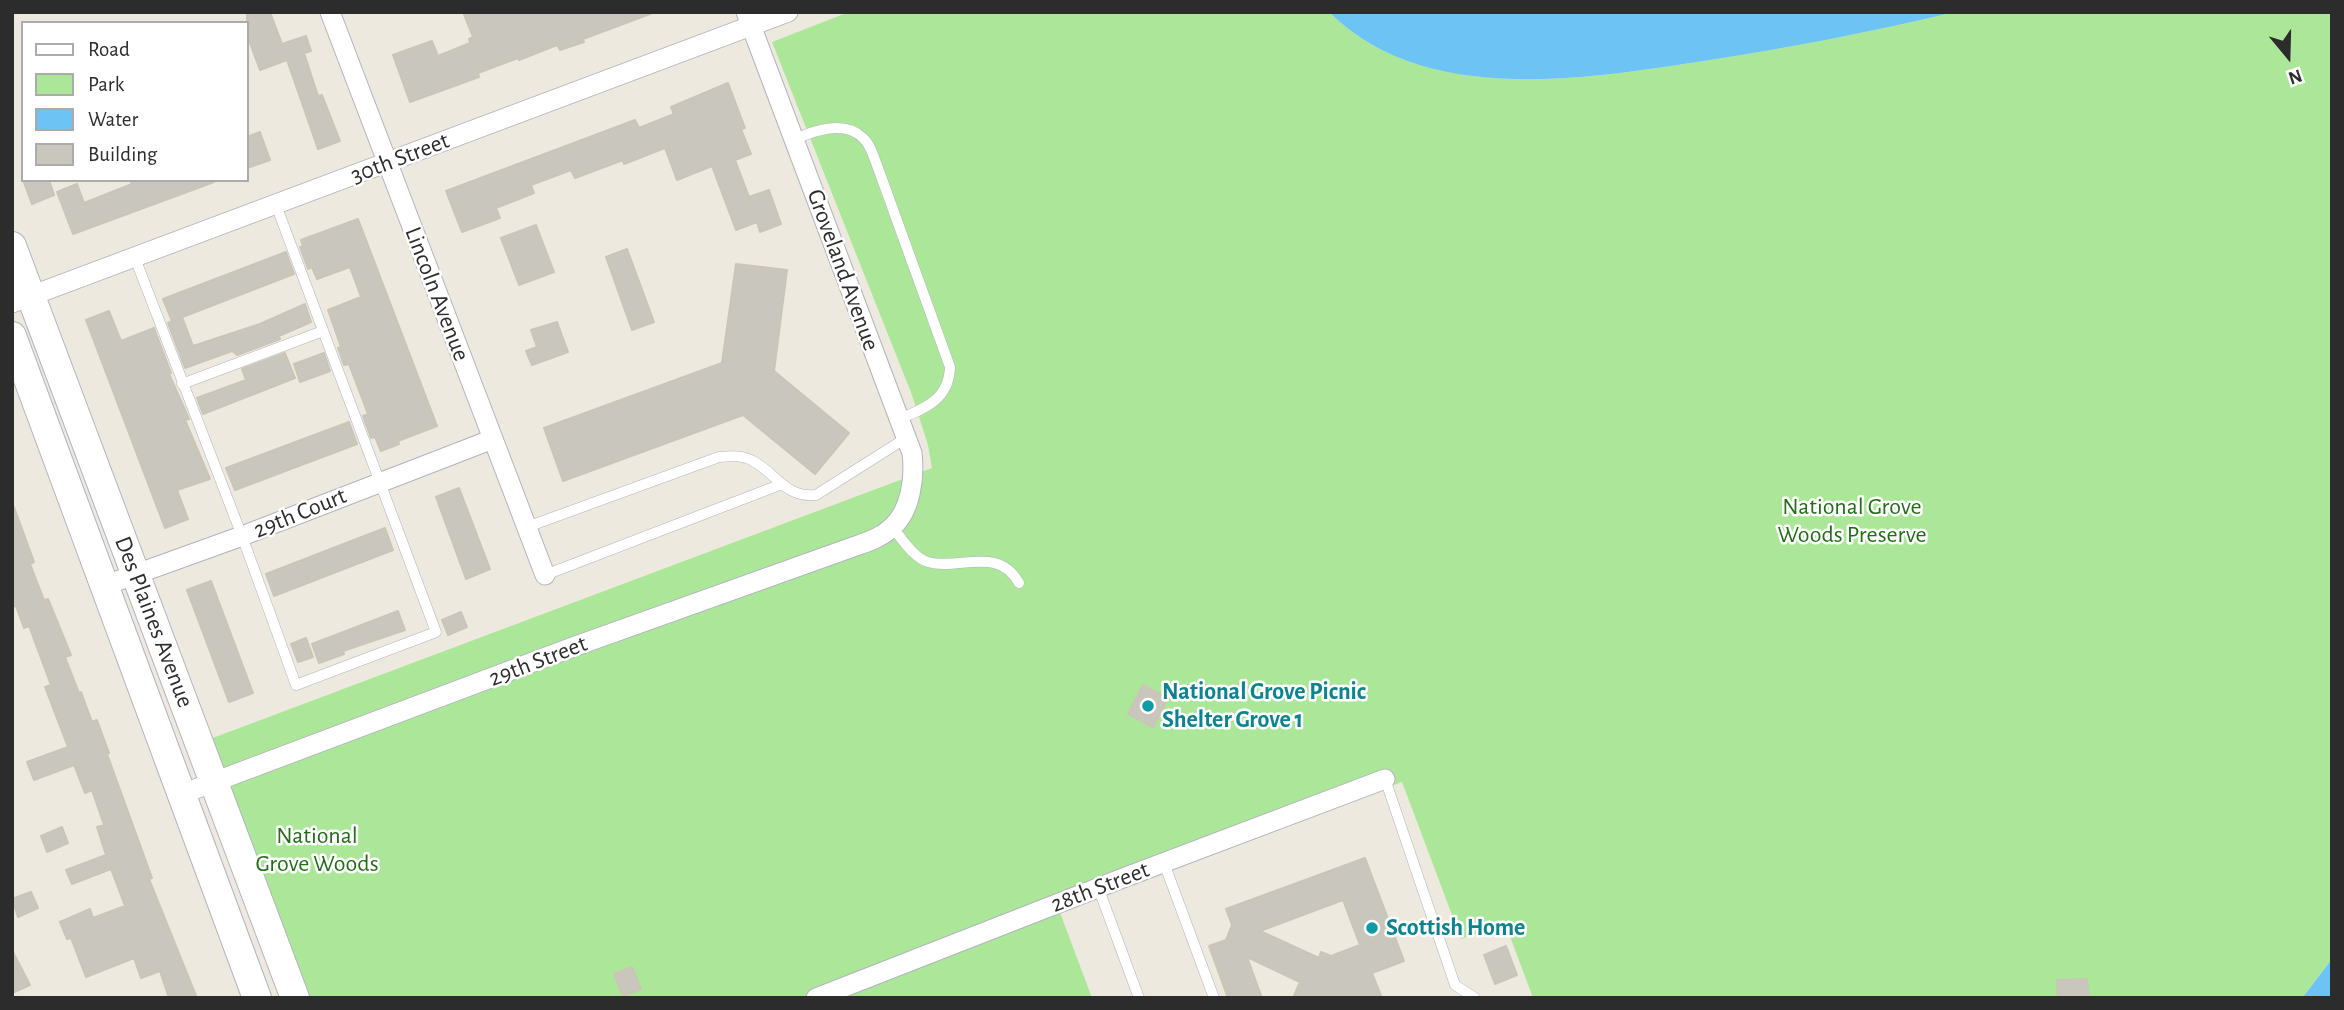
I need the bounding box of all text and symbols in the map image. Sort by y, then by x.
legend [21,21,248,182]
north arrow [2253,21,2323,91]
text: Road [88,39,130,60]
text: N [2286,65,2304,87]
text: Park [88,74,124,95]
text: Water [88,109,138,130]
street label: 30th Street [347,126,453,190]
text: Building [88,144,157,165]
street label: Groveland Avenue [800,185,886,355]
street label: Lincoln Avenue [398,223,476,365]
street label: 29th Court [249,481,351,545]
park label: National Grove Woods Preserve [1777,493,1927,549]
street label: Des Plaines Avenue [108,532,200,712]
street label: 29th Street [485,629,591,693]
place label: National Grove Picnic Shelter Grove 1 [1162,678,1366,734]
marker: National Grove Picnic Shelter Grove 1 [1140,698,1156,714]
park label: National Grove Woods [255,822,379,878]
street label: 28th Street [1047,855,1153,919]
place label: Scottish Home [1386,914,1525,942]
marker: Scottish Home [1364,920,1380,936]

